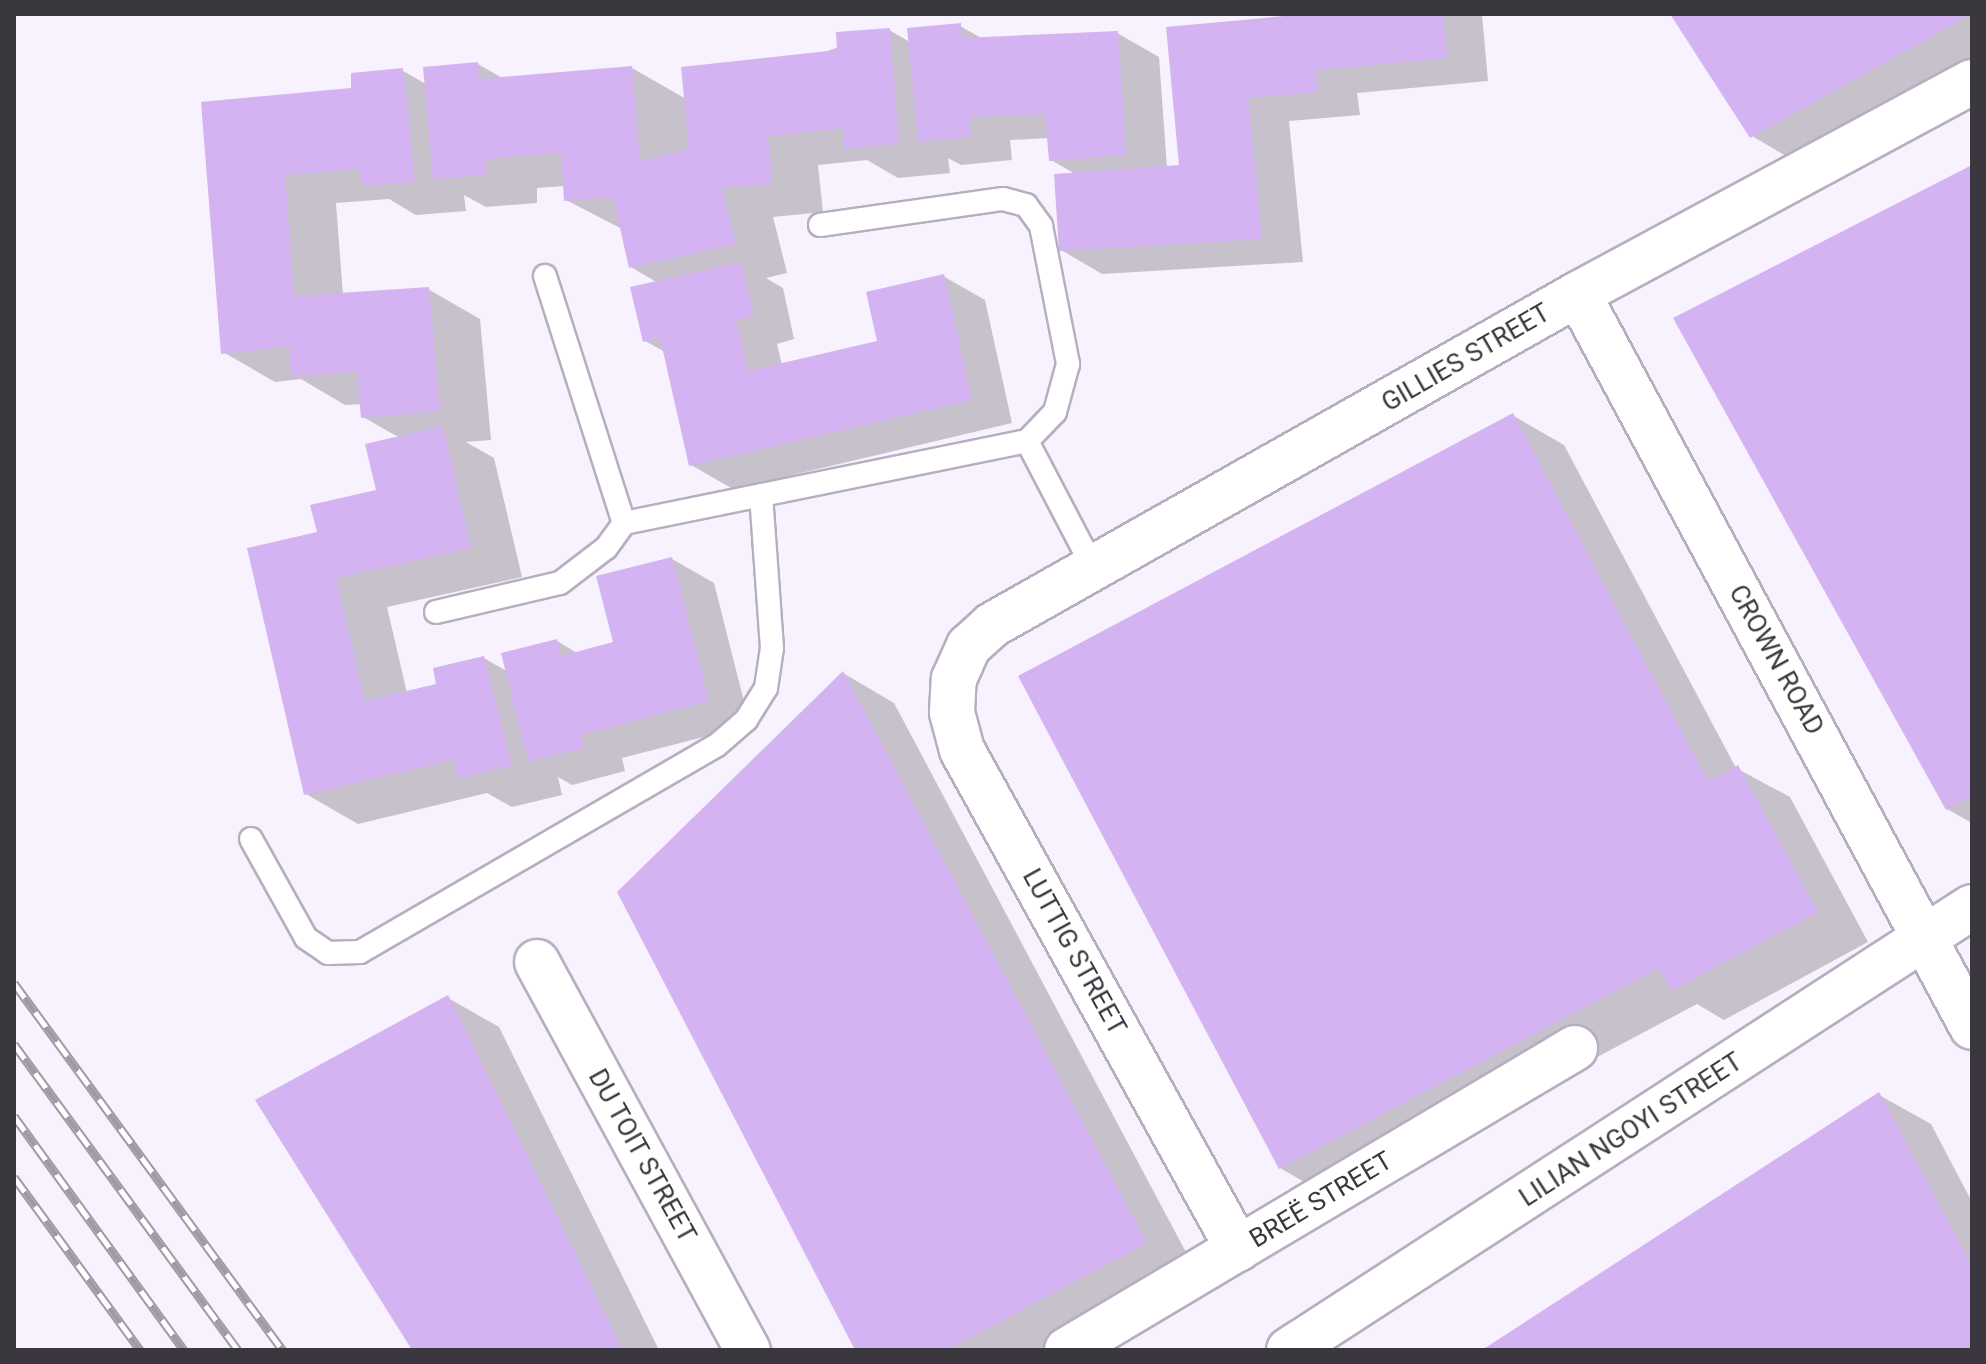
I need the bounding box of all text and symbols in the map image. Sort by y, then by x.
street label: GILLIES STREET [1376,297,1556,419]
street label: CROWN ROAD [1722,580,1830,740]
street label: LUTTIG STREET [1016,864,1132,1040]
street label: LILIAN NGOYI STREET [1514,1046,1748,1214]
street label: DU TOIT STREET [581,1063,703,1249]
street label: BREË STREET [1244,1145,1398,1255]

